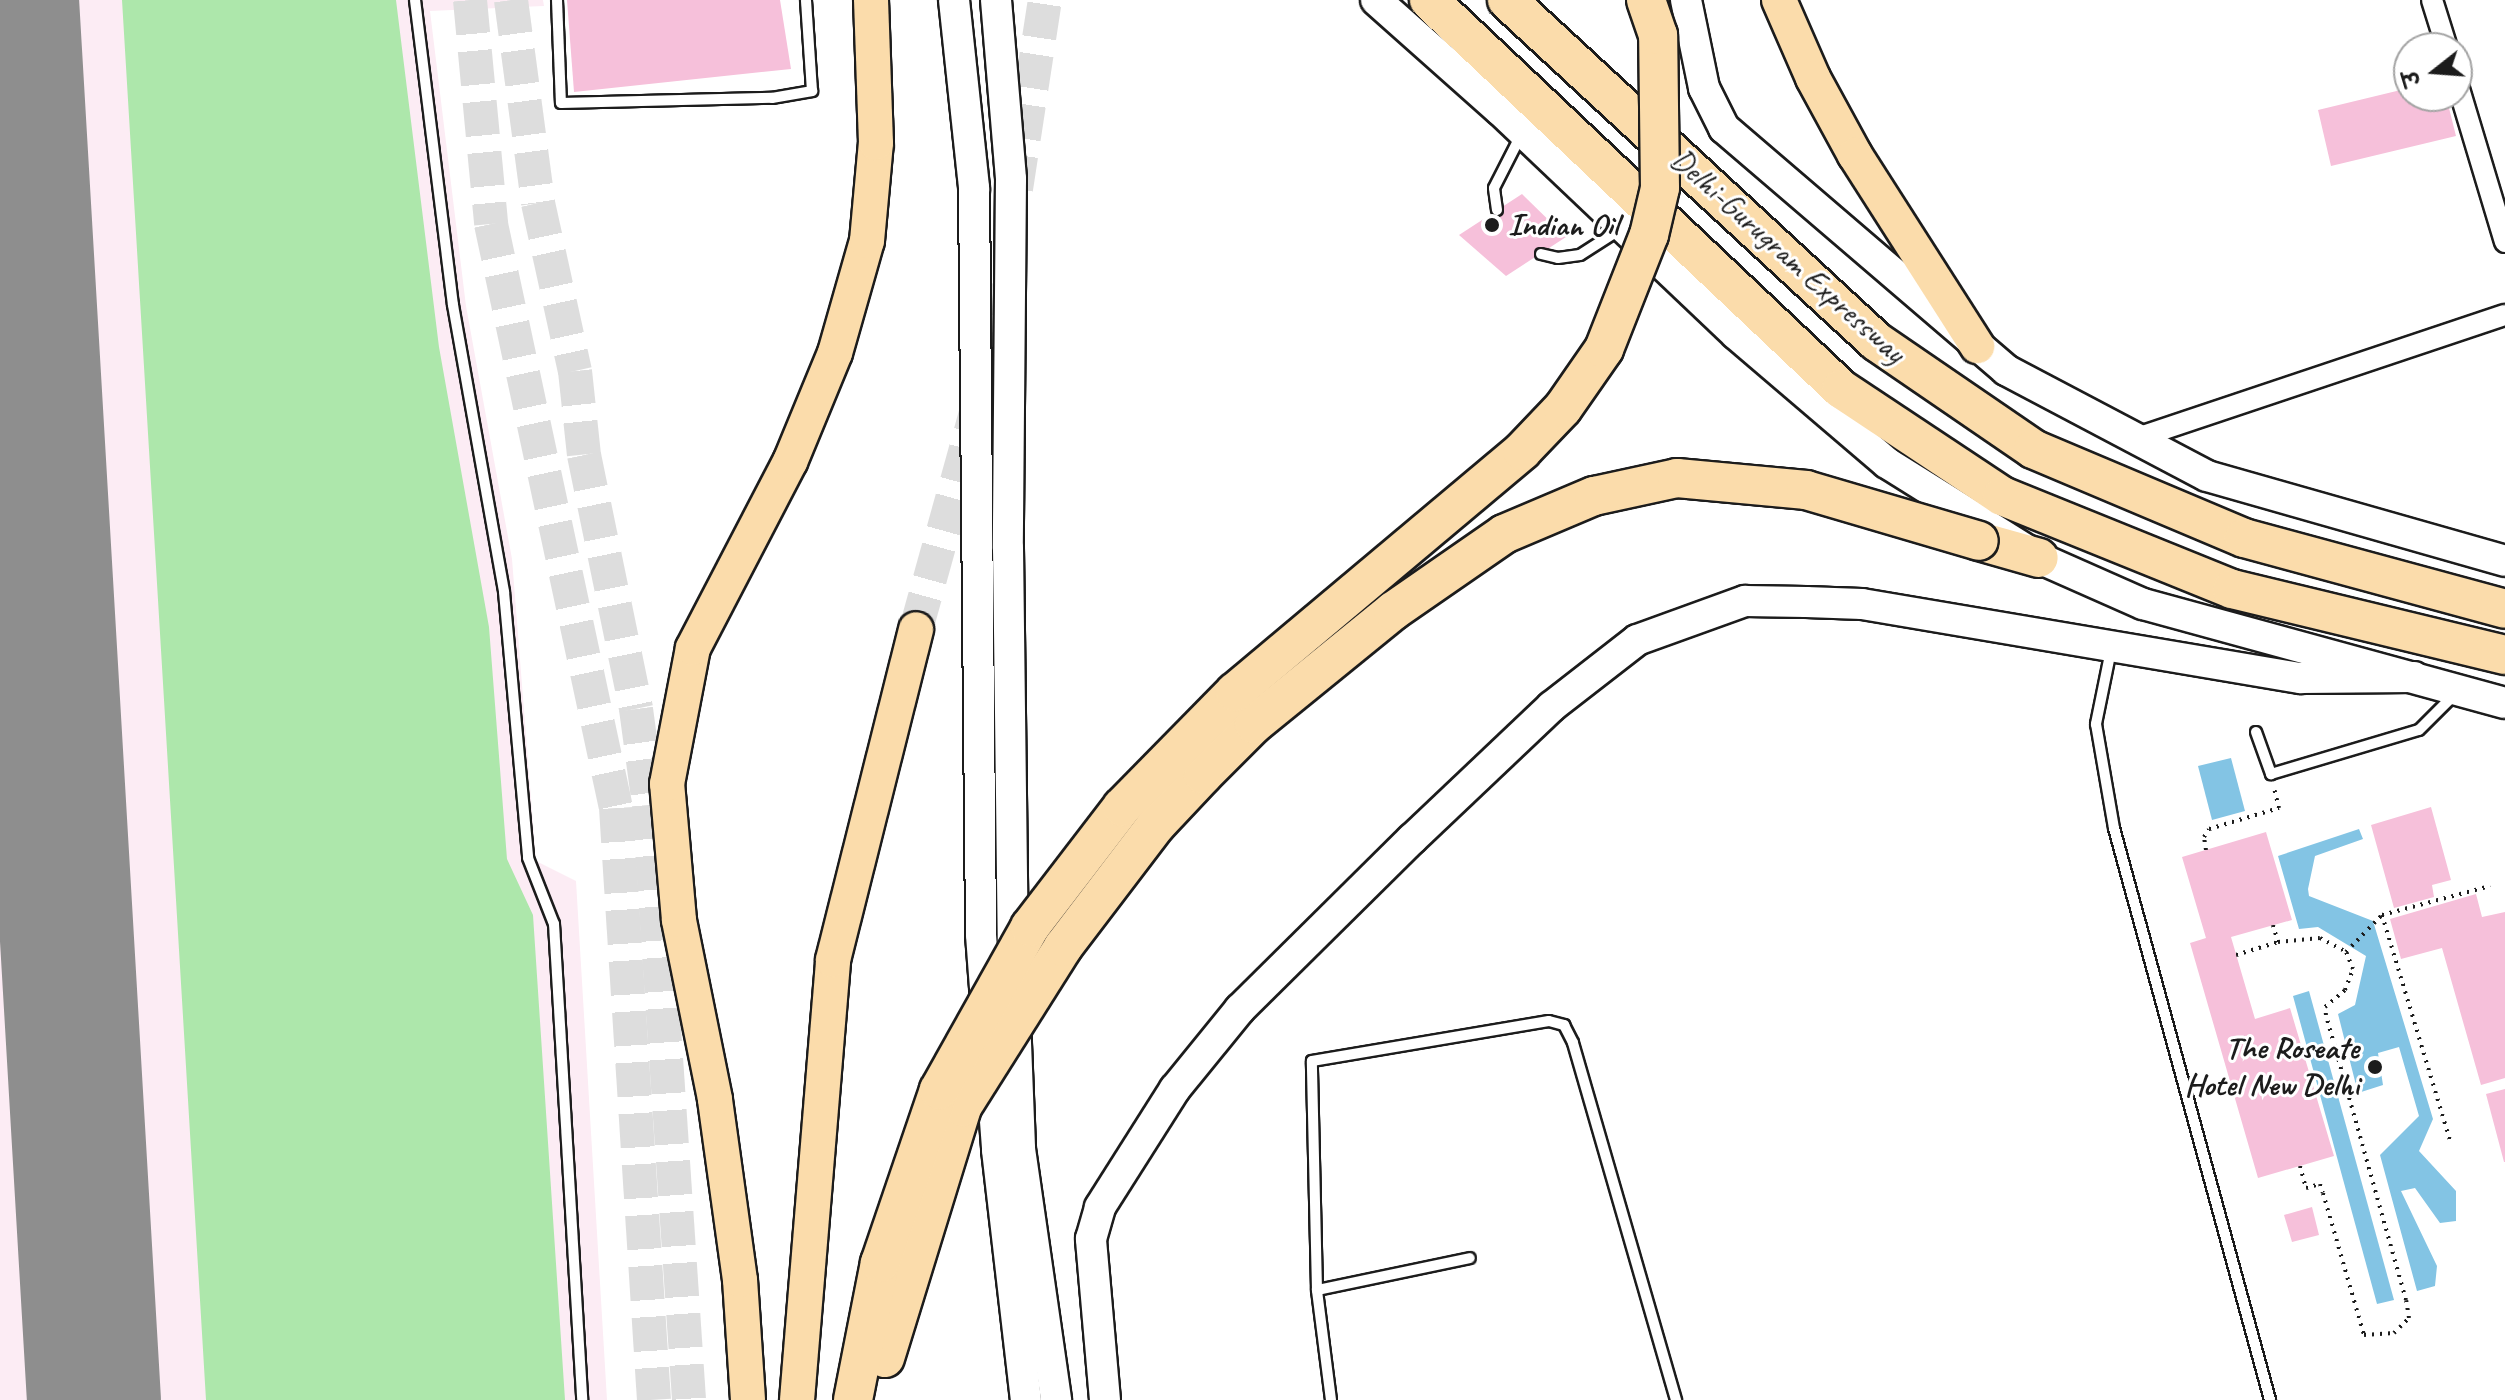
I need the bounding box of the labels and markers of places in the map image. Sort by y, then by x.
place label: Indian Oil [1508,206,1619,244]
marker: Indian Oil [1483,216,1501,234]
place label: The Roseate Hotel New Delhi [2182,1030,2359,1105]
marker: The Roseate Hotel New Delhi [2366,1058,2384,1076]

